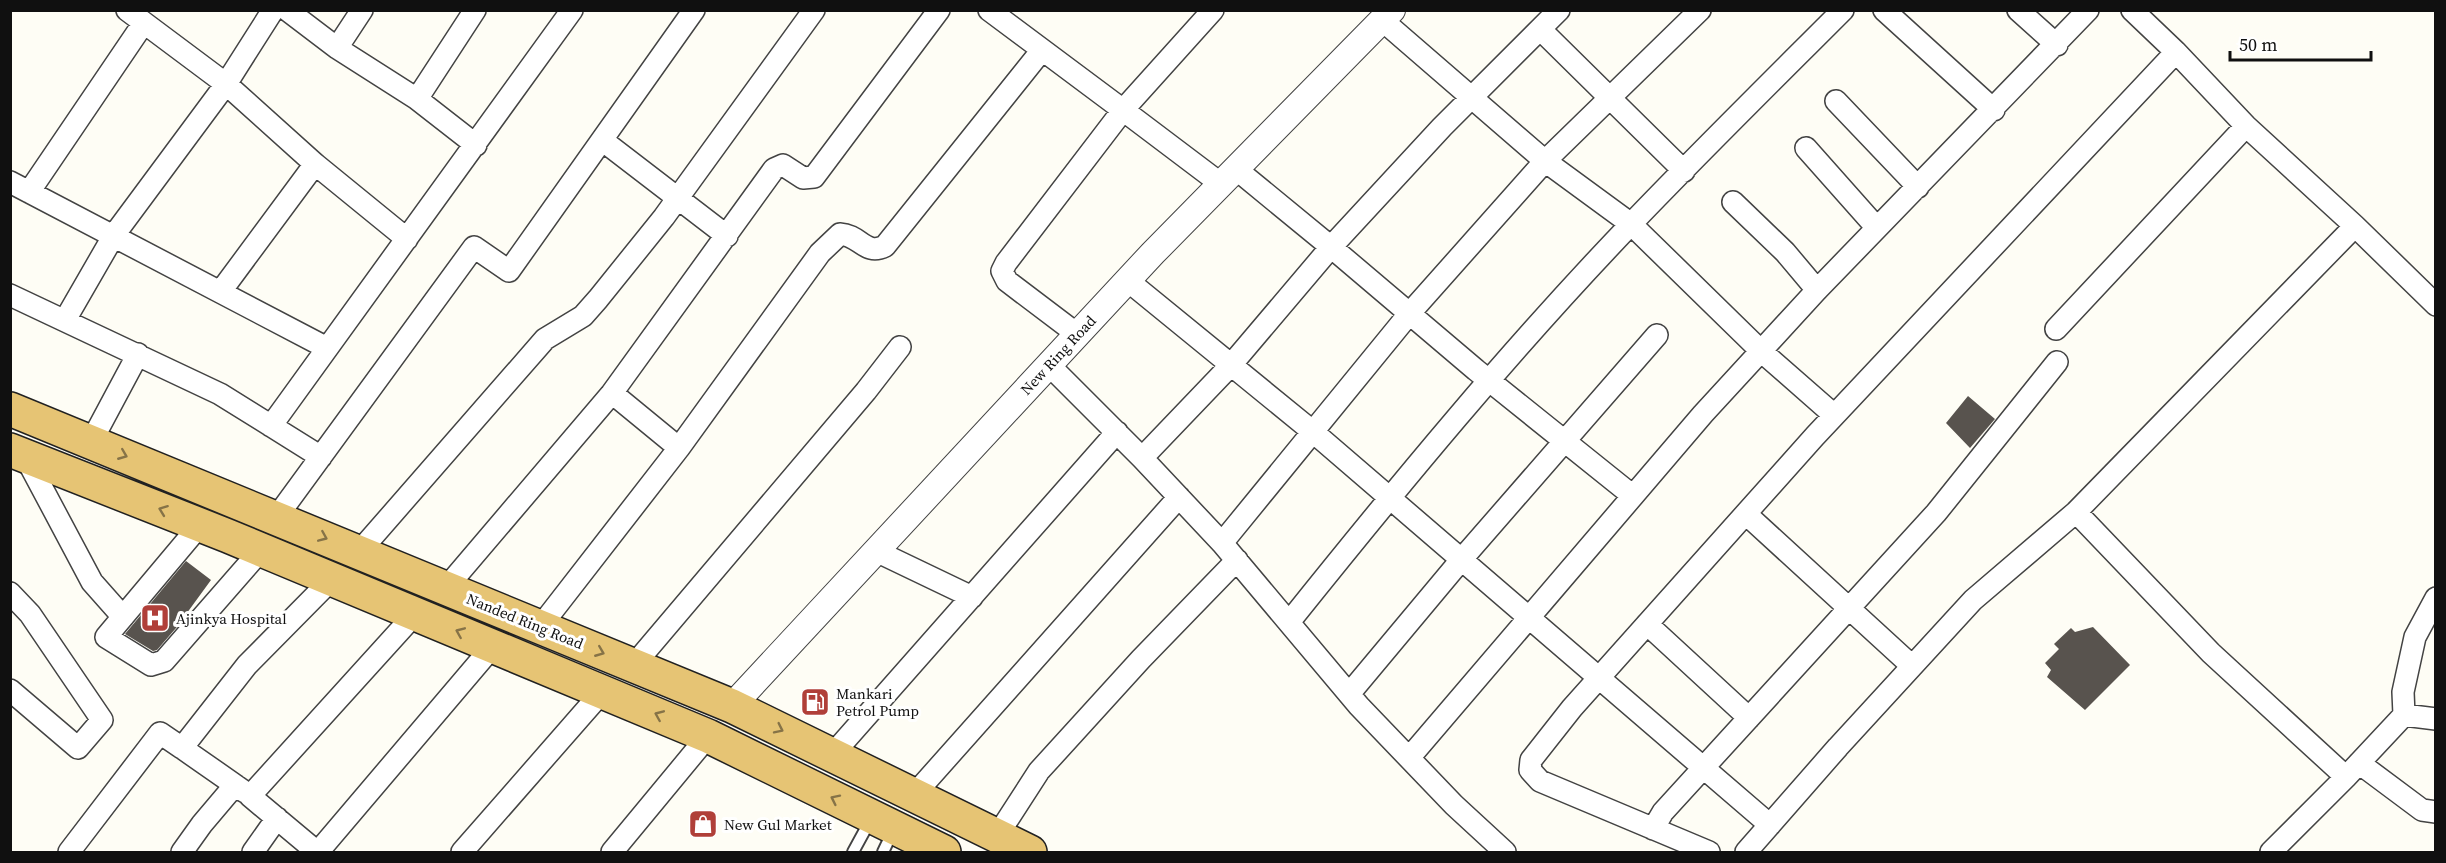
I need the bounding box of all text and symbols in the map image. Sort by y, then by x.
scale bar [2230,24,2371,62]
text: 50 m [2239,32,2277,57]
street label: New Ring Road [1016,310,1101,399]
one-way arrow [117,448,128,460]
one-way arrow [158,505,169,518]
one-way arrow [317,530,328,542]
street label: Nanded Ring Road [463,588,587,654]
hospital icon: Ajinkya Hospital [139,602,171,634]
place label: Ajinkya Hospital [176,608,287,629]
one-way arrow [455,627,466,639]
one-way arrow [594,645,605,657]
place label: Mankari Petrol Pump [836,683,919,721]
fuel station icon: Mankari Petrol Pump [799,686,831,718]
one-way arrow [654,710,665,722]
one-way arrow [772,722,783,734]
one-way arrow [831,794,842,806]
shop icon: New Gul Market [687,808,719,840]
place label: New Gul Market [724,814,832,835]

